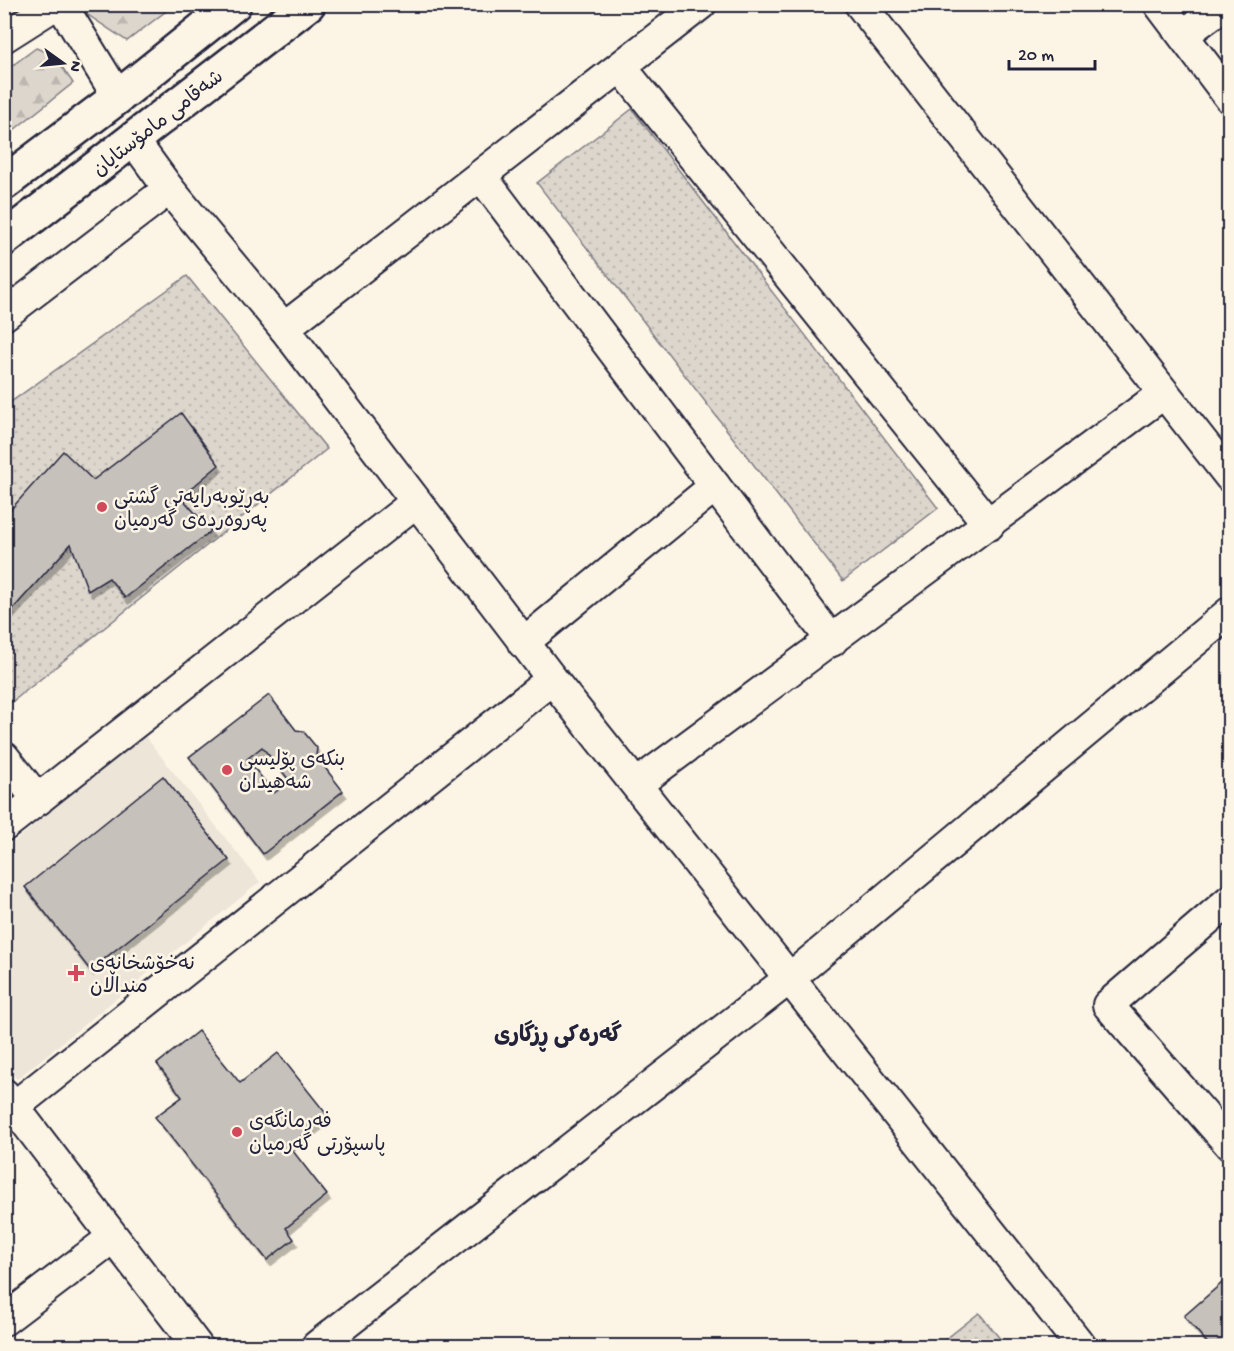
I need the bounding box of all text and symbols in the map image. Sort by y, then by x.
north arrow [33,33,93,93]
scale bar [1009,33,1094,71]
text: 20 m [1018,46,1054,67]
text: N [63,58,85,74]
street label: شەقامی مامۆستایان [89,66,229,183]
place label: بەڕێوبەرایەتی گشتی پەروەردەی گەرمیان [114,485,270,534]
marker: بەڕێوبەرایەتی گشتی پەروەردەی گەرمیان [95,500,109,514]
place label: بنکەی پۆلیسی شەهیدان [239,749,345,796]
marker: بنکەی پۆلیسی شەهیدان [220,763,234,777]
place label: نەخۆشخانەی منداڵان [90,953,195,1000]
marker: نەخۆشخانەی منداڵان [67,964,85,982]
district label: گەرەکی ڕزگاری [494,1020,622,1052]
place label: فەرمانگەی پاسپۆرتی گەرمیان [249,1109,385,1158]
marker: فەرمانگەی پاسپۆرتی گەرمیان [230,1125,244,1139]

